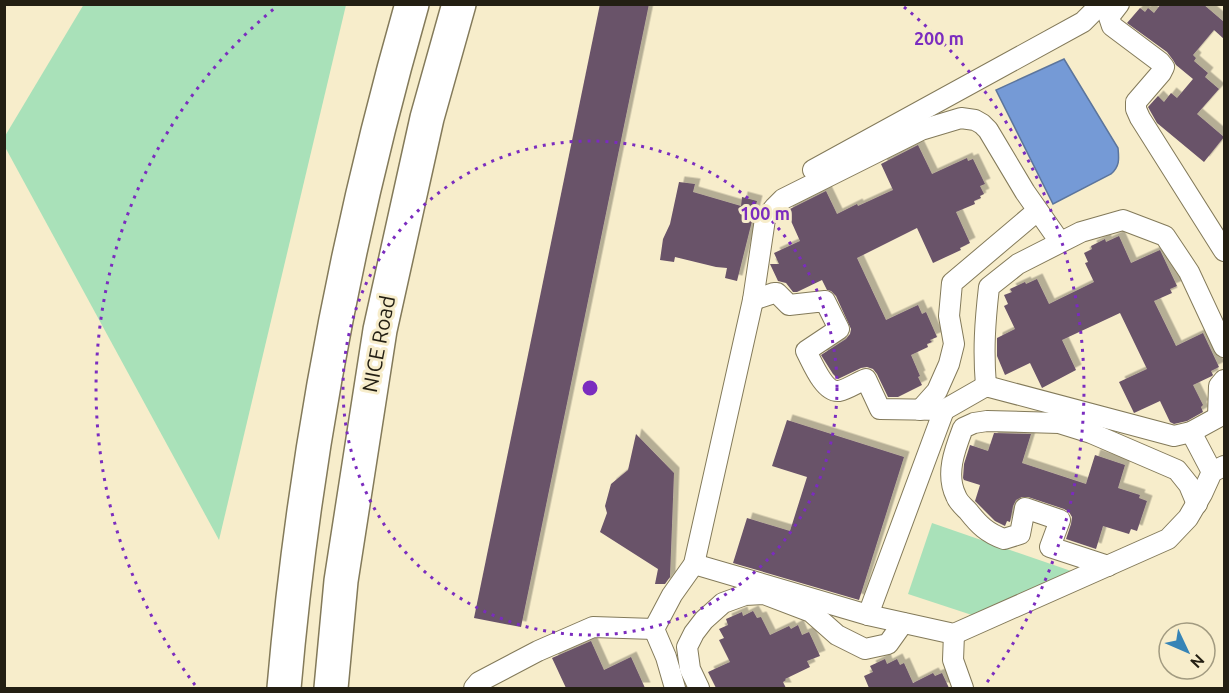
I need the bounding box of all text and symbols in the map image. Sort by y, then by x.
text: 200 m [914,28,964,48]
text: 100 m [740,203,790,223]
street label: NICE Road [357,293,399,394]
centre of rings [580,378,600,398]
north arrow [1157,621,1217,681]
text: N [1187,651,1208,672]

